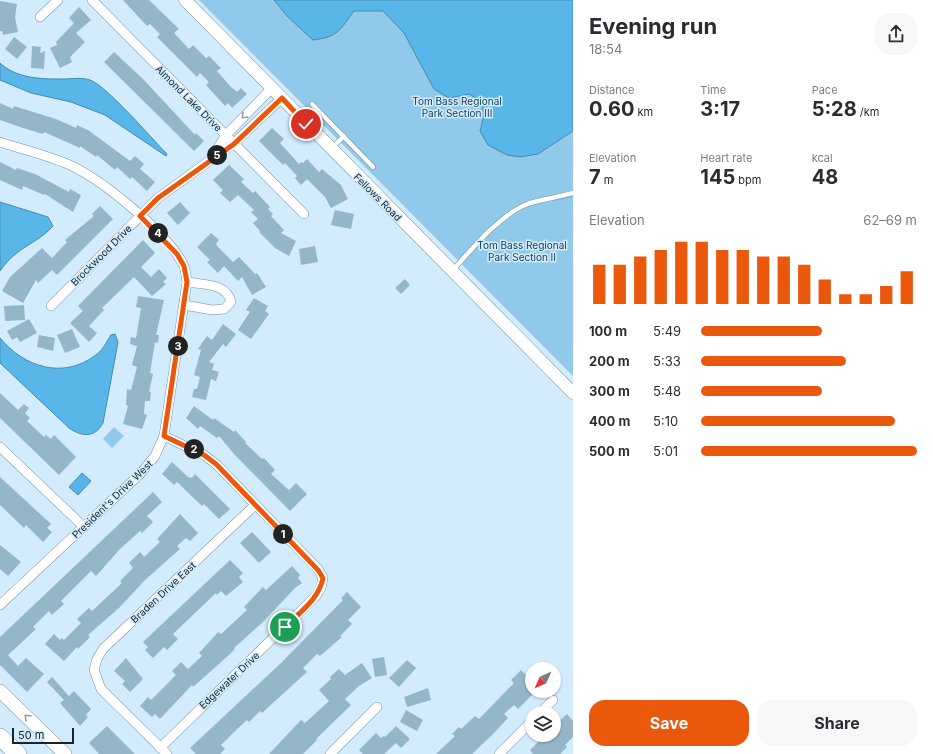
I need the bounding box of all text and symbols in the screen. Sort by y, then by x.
text: Evening run [589,13,717,39]
button: share [875,13,917,55]
text: 18:54 [589,41,622,57]
street label: Almond Lake Drive [153,62,225,134]
text: Distance [589,83,634,97]
text: Time [700,83,726,97]
text: Pace [812,83,838,97]
park label: Tom Bass Regional Park Section III [412,95,502,119]
text: 0.60 [589,97,634,121]
text: 3:17 [700,97,740,121]
text: 5:28 [812,97,857,121]
text: km [634,105,653,119]
text: /km [857,105,879,119]
pin [289,107,323,141]
one-way arrow [241,111,249,119]
icon: check [295,113,317,135]
pin: 5 [207,145,227,165]
text: 5 [213,148,221,162]
text: Elevation [589,151,636,165]
text: Heart rate [700,151,752,165]
text: kcal [812,151,833,165]
text: 7 [589,165,601,189]
text: 145 [700,165,735,189]
text: 48 [812,165,838,189]
street label: Fellows Road [352,171,404,223]
text: m [601,173,613,187]
text: bpm [735,173,761,187]
text: Elevation [589,212,645,228]
text: 62–69 m [863,212,917,228]
street label: Brockwood Drive [68,222,134,288]
pin: 4 [148,223,168,243]
text: 4 [154,226,162,240]
park label: Tom Bass Regional Park Section II [477,239,567,263]
text: 100 m [589,323,627,339]
text: 5:49 [653,323,681,339]
pin: 3 [168,336,188,356]
text: 3 [174,339,182,353]
text: 200 m [589,353,630,369]
text: 5:33 [653,353,681,369]
text: 300 m [589,383,630,399]
text: 5:48 [653,383,681,399]
text: 400 m [589,413,630,429]
text: 5:10 [653,413,678,429]
pin: 2 [184,439,204,459]
text: 2 [191,442,197,456]
text: 500 m [589,443,630,459]
text: 5:01 [653,443,678,459]
street label: President's Drive West [69,457,155,541]
pin: 1 [273,524,293,544]
text: 1 [281,527,285,541]
street label: Braden Drive East [128,558,198,625]
pin [268,610,302,644]
icon: arrive [274,616,296,638]
street label: Edgewater Drive [196,649,262,711]
north arrow [525,662,561,698]
map controls [525,662,561,742]
button: Save [589,700,749,746]
button: Share [757,700,917,746]
button: layers [525,706,561,742]
one-way arrow [24,714,32,722]
scale bar [12,726,74,745]
text: 50 m [18,728,44,742]

